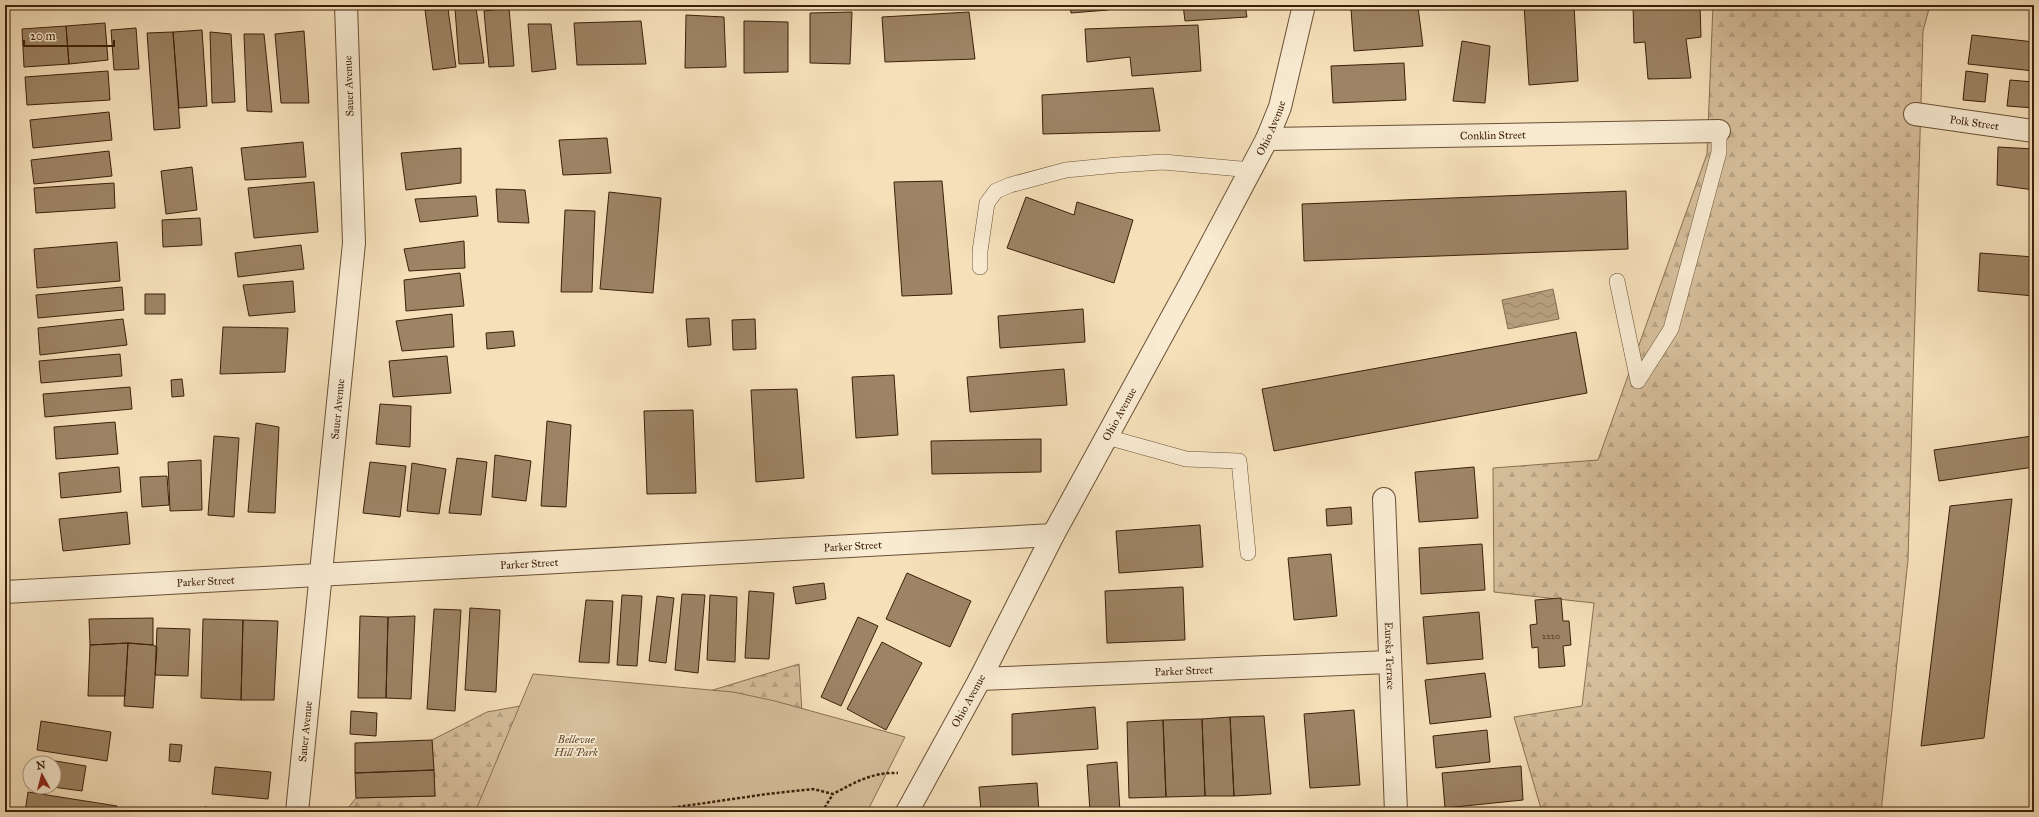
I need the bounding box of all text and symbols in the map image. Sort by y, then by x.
scale bar [24,22,114,48]
text: 20 m [30,29,56,43]
street label: Sauer Avenue [341,55,357,117]
street label: Ohio Avenue [1253,99,1288,158]
street label: Polk Street [1949,113,2000,132]
street label: Conklin Street [1460,128,1526,142]
street label: Sauer Avenue [328,378,347,440]
street label: Ohio Avenue [1099,385,1139,443]
street label: Parker Street [823,538,882,554]
street label: Parker Street [500,555,559,572]
street label: Parker Street [176,573,235,589]
street label: Eureka Terrace [1382,622,1398,690]
house number: 2220 [1542,630,1560,641]
street label: Parker Street [1154,663,1213,678]
street label: Ohio Avenue [948,672,988,729]
street label: Sauer Avenue [296,700,315,762]
park label: Bellevue Hill Park [553,733,598,759]
north arrow [22,755,62,795]
text: N [35,758,47,773]

